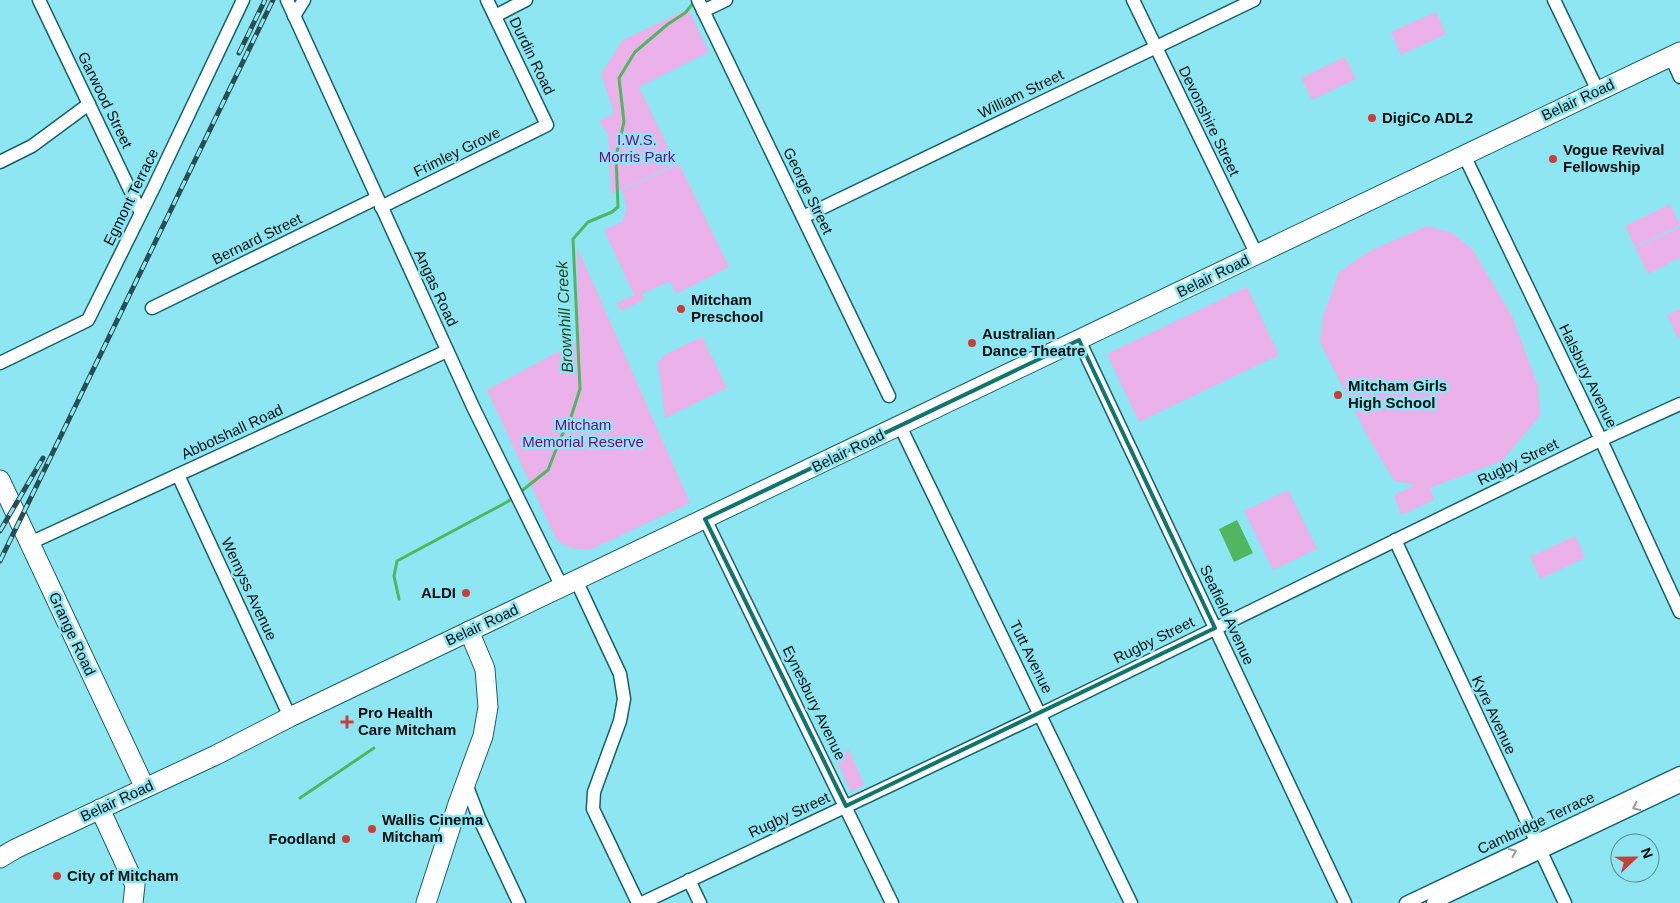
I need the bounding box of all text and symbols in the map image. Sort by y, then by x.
street label: Durdin Road [506,14,559,97]
street label: Garwood Street [75,49,136,151]
street label: Devonshire Street [1175,63,1244,179]
street label: William Street [975,65,1067,121]
street label: Belair Road [1539,75,1617,124]
place label: DigiCo ADL2 [1382,109,1473,126]
marker: DigiCo ADL2 [1366,112,1378,124]
street label: Frimley Grove [411,123,503,180]
park label: I.W.S. Morris Park [599,131,676,165]
place label: Vogue Revival Fellowship [1563,141,1664,175]
street label: George Street [780,145,837,238]
street label: Egmont Terrace [100,146,161,248]
marker: Vogue Revival Fellowship [1547,153,1559,165]
street label: Bernard Street [209,209,305,268]
street label: Angas Road [411,247,462,329]
street label: Belair Road [1174,251,1252,300]
water label: Brownhill Creek [553,260,576,373]
place label: Mitcham Preschool [691,291,764,325]
marker: Mitcham Preschool [675,303,687,315]
street label: Halsbury Avenue [1556,321,1621,430]
place label: Australian Dance Theatre [982,325,1085,359]
marker: Australian Dance Theatre [966,337,978,349]
place label: Mitcham Girls High School [1348,377,1447,411]
marker: Mitcham Girls High School [1332,389,1344,401]
street label: Abbotshall Road [178,401,285,463]
park label: Mitcham Memorial Reserve [522,416,644,450]
street label: Belair Road [809,426,887,475]
street label: Rugby Street [1475,434,1562,488]
street label: Wemyss Avenue [218,535,281,643]
street label: Seafield Avenue [1197,562,1258,667]
place label: ALDI [421,584,456,601]
marker: ALDI [460,587,472,599]
street label: Grange Road [46,589,99,678]
street label: Belair Road [443,600,521,649]
street label: Rugby Street [1111,612,1198,666]
street label: Tutt Avenue [1006,617,1056,696]
street label: Eynesbury Avenue [779,643,849,763]
street label: Kyre Avenue [1469,673,1520,757]
place label: Pro Health Care Mitcham [358,704,456,738]
marker: Pro Health Care Mitcham [340,715,354,729]
street label: Belair Road [78,776,156,825]
street label: Rugby Street [746,788,833,841]
street label: Cambridge Terrace [1475,788,1597,857]
one-way arrow [1632,801,1641,811]
place label: Wallis Cinema Mitcham [382,811,484,845]
marker: Wallis Cinema Mitcham [366,823,378,835]
place label: Foodland [269,830,336,847]
marker: Foodland [340,833,352,845]
north arrow [1610,833,1660,883]
text: N [1638,845,1656,861]
one-way arrow [1508,848,1517,858]
place label: City of Mitcham [67,867,179,884]
marker: City of Mitcham [51,870,63,882]

